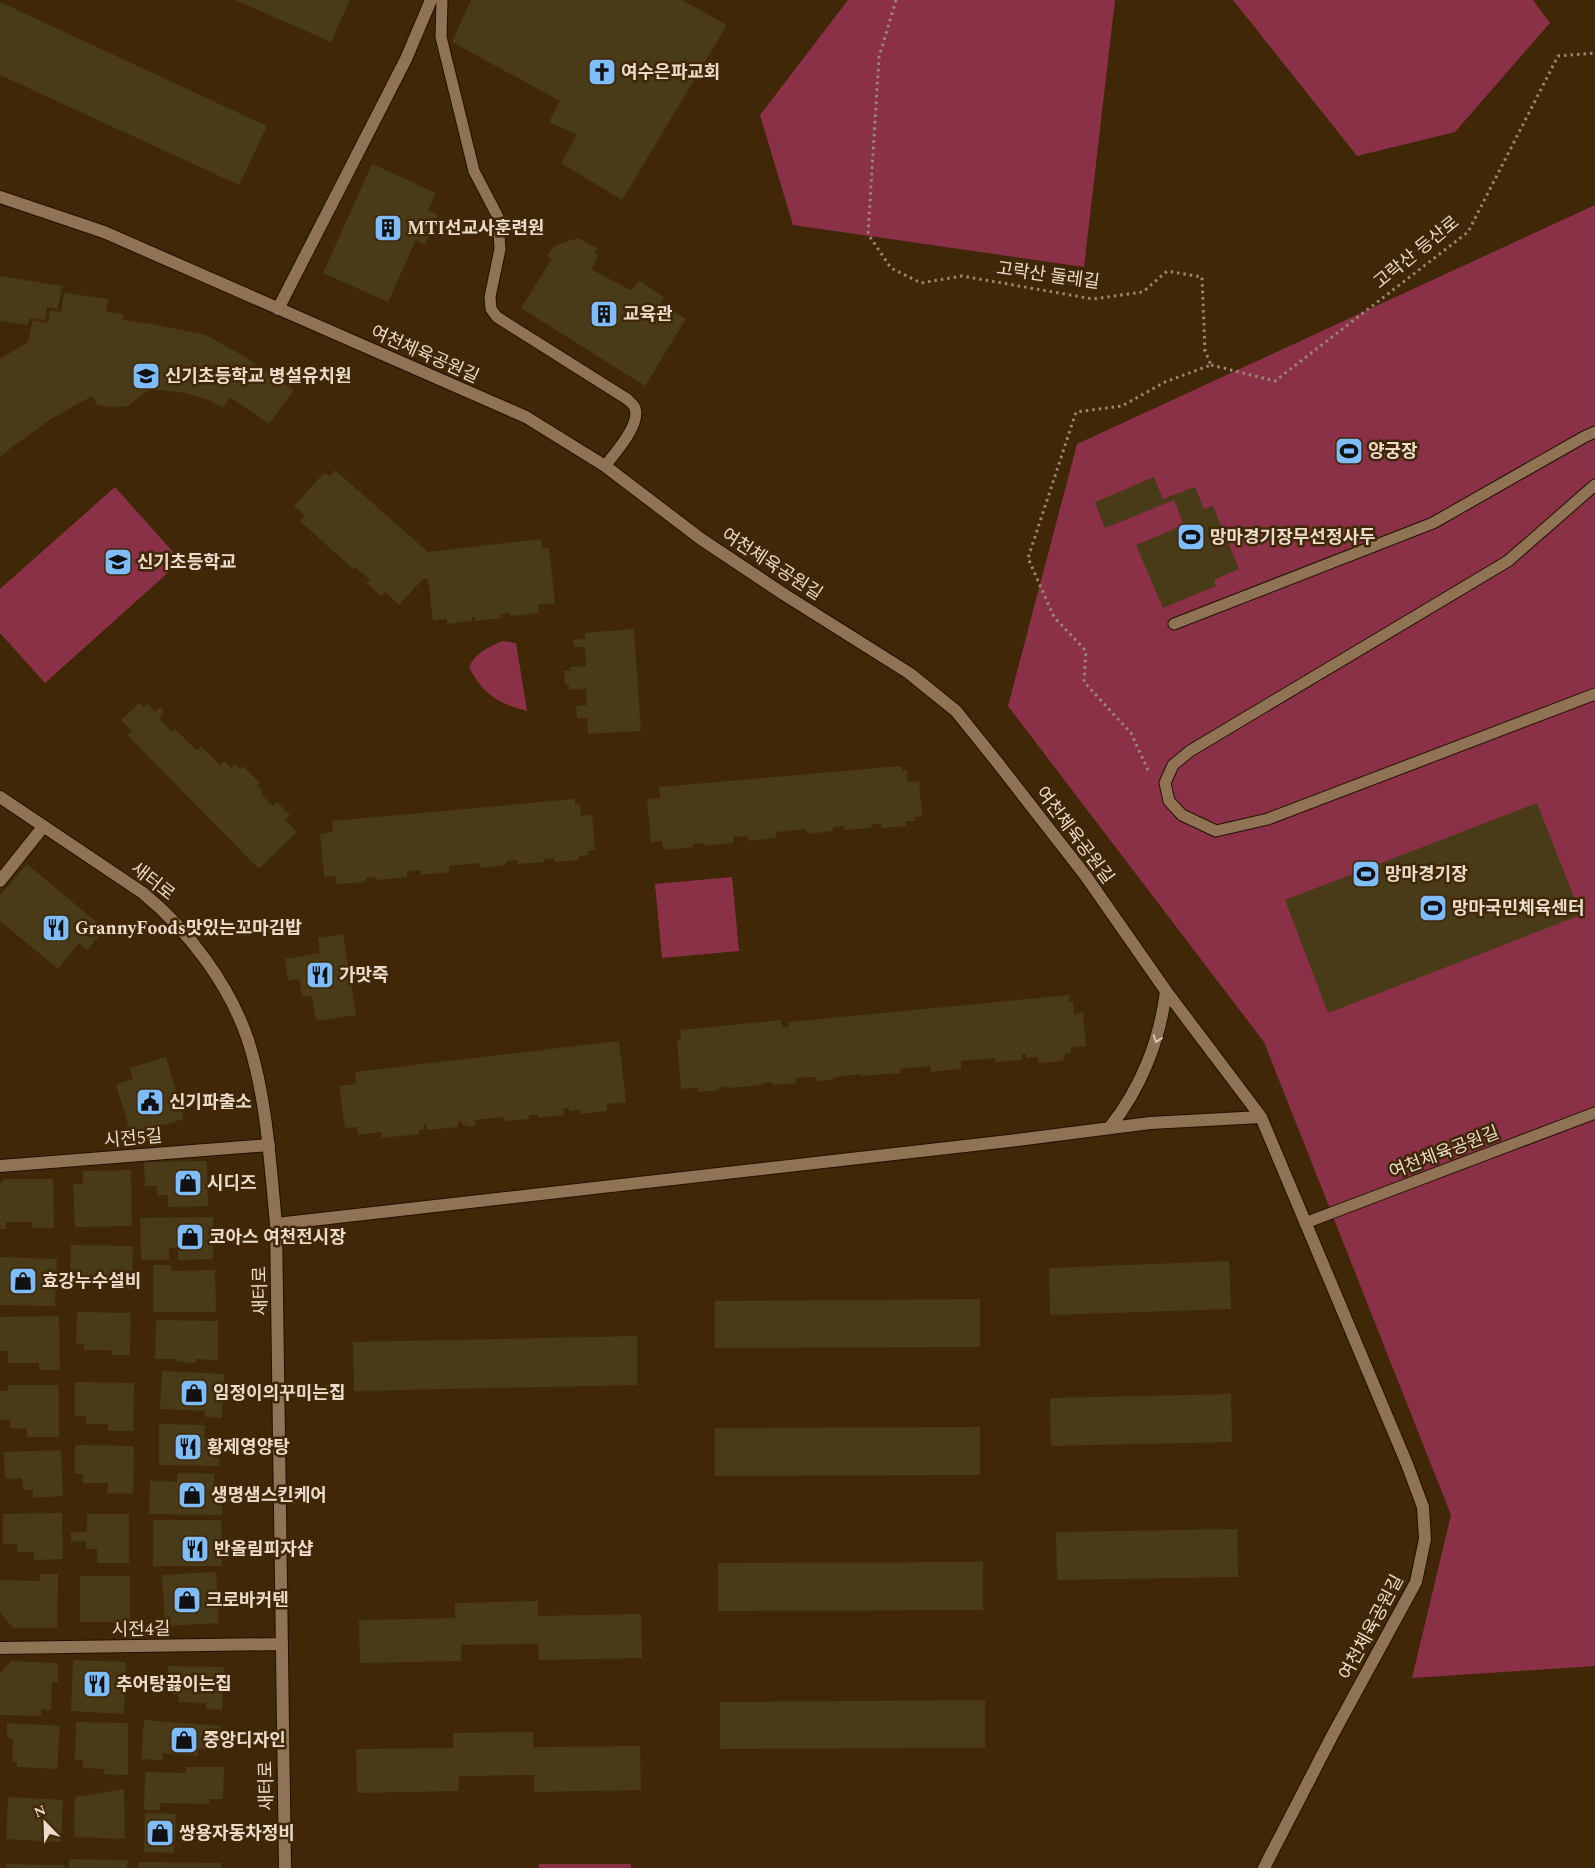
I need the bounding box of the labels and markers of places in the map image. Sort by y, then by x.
church icon: 여수은파교회 [587,57,617,87]
place label: 여수은파교회 [621,59,720,86]
building icon: MTI선교사훈련원 [373,213,403,243]
place label: MTI선교사훈련원 [407,215,544,242]
building icon: 교육관 [589,299,619,329]
place label: 교육관 [623,301,673,328]
school or university icon: 신기초등학교 병설유치원 [131,361,161,391]
place label: 신기초등학교 병설유치원 [165,363,352,390]
sports icon: 양궁장 [1334,436,1364,466]
place label: 양궁장 [1368,438,1418,465]
sports icon: 망마경기장무선정사두 [1176,522,1206,552]
place label: 망마경기장무선정사두 [1210,524,1376,551]
school or university icon: 신기초등학교 [103,547,133,577]
place label: 신기초등학교 [137,549,236,576]
sports icon: 망마경기장 [1351,859,1381,889]
place label: 망마경기장 [1385,861,1468,888]
sports icon: 망마국민체육센터 [1418,893,1448,923]
place label: 망마국민체육센터 [1452,895,1584,922]
restaurant icon: GrannyFoods맛있는꼬마김밥 [41,913,71,943]
place label: GrannyFoods맛있는꼬마김밥 [75,915,302,942]
restaurant icon: 가맛죽 [305,960,335,990]
place label: 가맛죽 [339,962,389,989]
public building icon: 신기파출소 [135,1087,165,1117]
place label: 신기파출소 [169,1089,252,1116]
shop icon: 시디즈 [173,1168,203,1198]
place label: 시디즈 [207,1170,257,1197]
shop icon: 코아스 여천전시장 [175,1222,205,1252]
place label: 코아스 여천전시장 [209,1224,346,1251]
shop icon: 효강누수설비 [8,1266,38,1296]
place label: 효강누수설비 [42,1268,141,1295]
shop icon: 임정이의꾸미는집 [179,1378,209,1408]
place label: 임정이의꾸미는집 [213,1380,345,1407]
restaurant icon: 황제영양탕 [173,1432,203,1462]
place label: 황제영양탕 [207,1434,290,1461]
shop icon: 생명샘스킨케어 [177,1480,207,1510]
place label: 생명샘스킨케어 [211,1482,327,1509]
restaurant icon: 반올림피자샵 [180,1534,210,1564]
place label: 반올림피자샵 [214,1536,314,1563]
shop icon: 크로바커텐 [172,1585,202,1615]
place label: 크로바커텐 [206,1587,289,1614]
restaurant icon: 추어탕끓이는집 [82,1669,112,1699]
place label: 추어탕끓이는집 [116,1671,232,1698]
shop icon: 중앙디자인 [169,1725,199,1755]
place label: 중앙디자인 [203,1727,286,1754]
shop icon: 쌍용자동차정비 [145,1818,175,1848]
place label: 쌍용자동차정비 [179,1820,295,1847]

